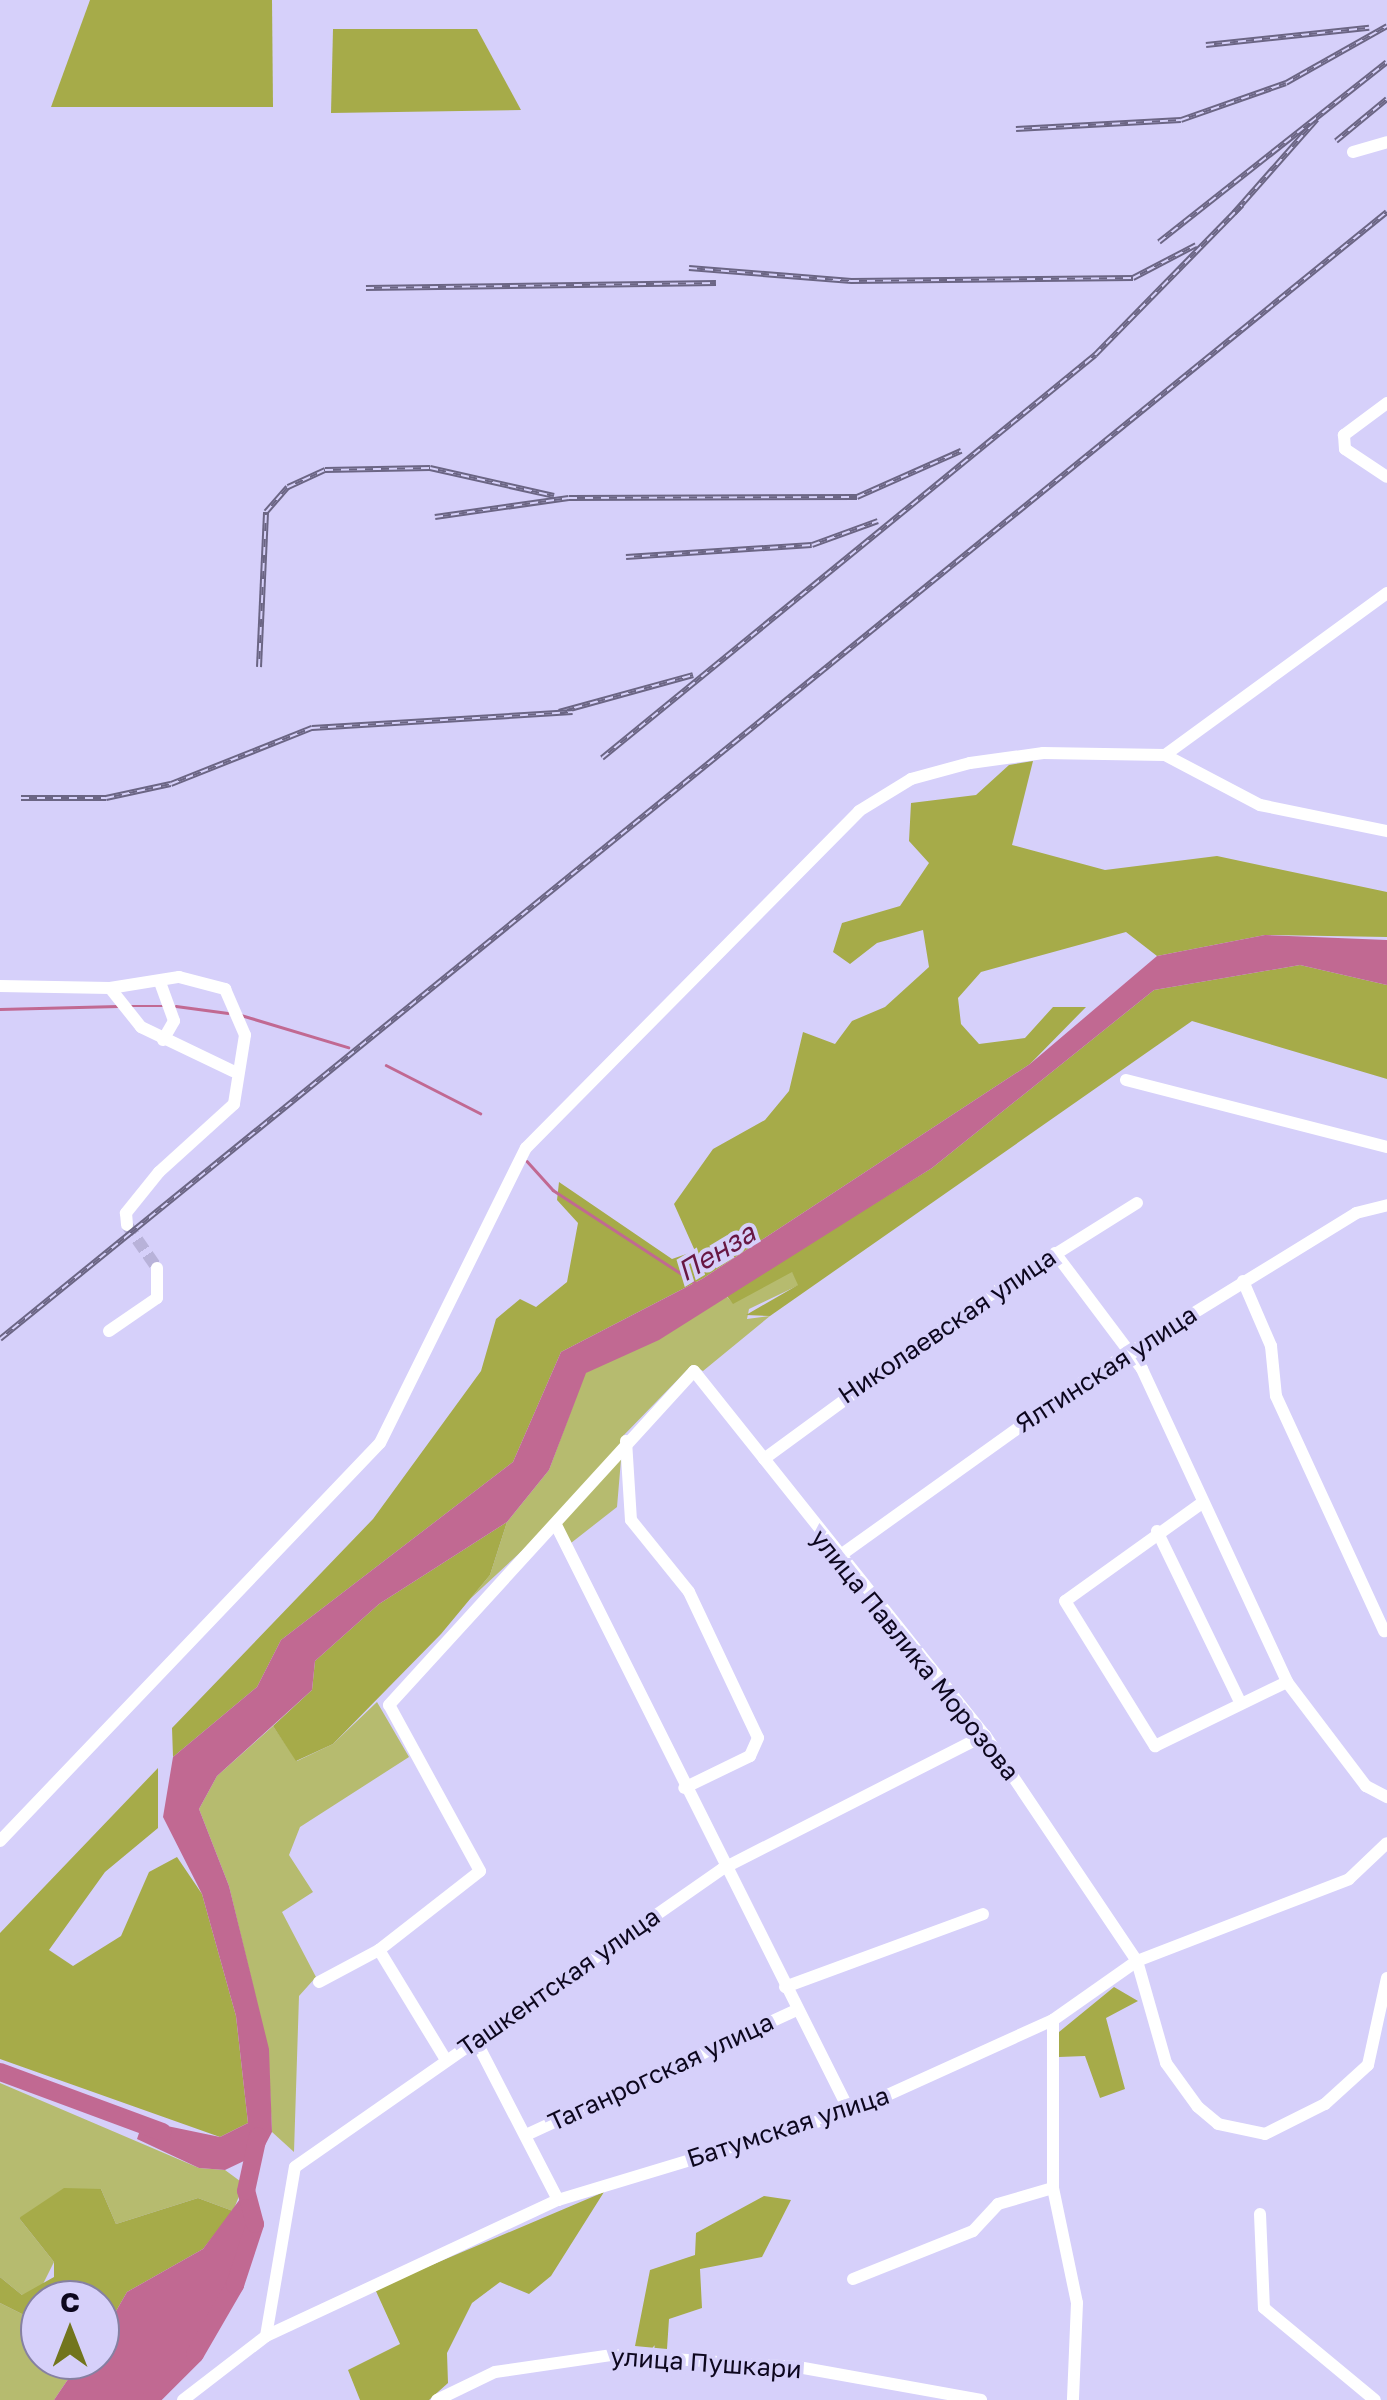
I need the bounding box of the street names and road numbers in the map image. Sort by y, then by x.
street label: Николаевская улица [833,1242,1061,1410]
street label: Ялтинская улица [1010,1299,1202,1439]
street label: улица Павлика Морозова [805,1523,1025,1787]
street label: Ташкентская улица [453,1901,665,2063]
street label: Таганрогская улица [544,2007,778,2137]
street label: Батумская улица [683,2080,893,2174]
street label: улица Пушкари [609,2341,803,2385]

